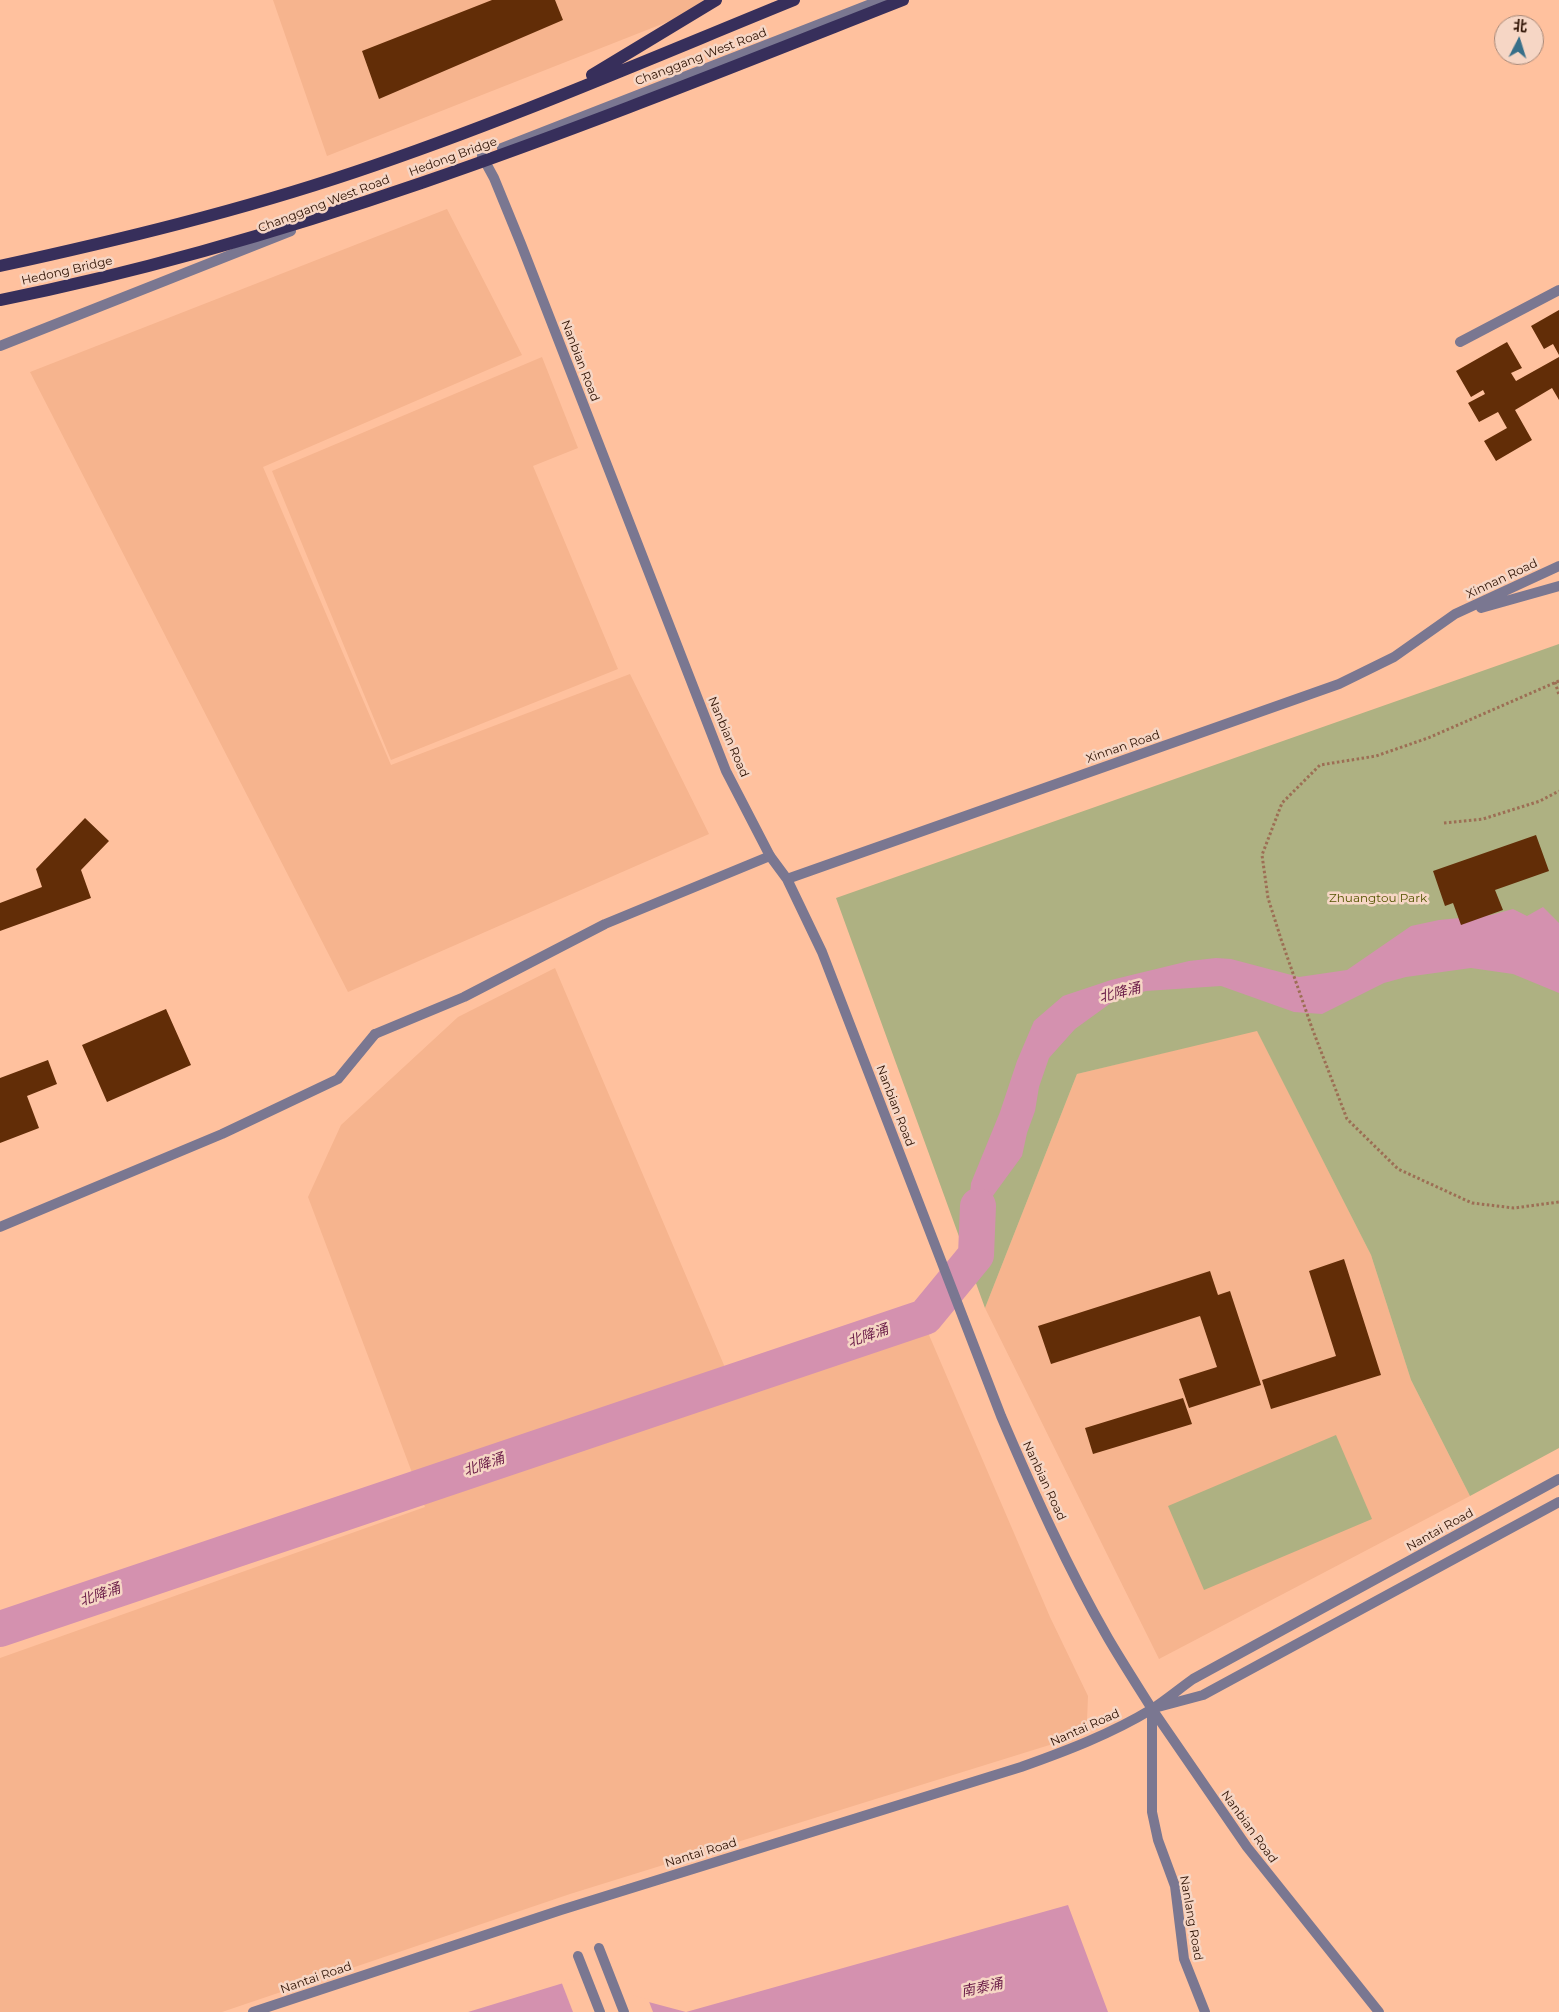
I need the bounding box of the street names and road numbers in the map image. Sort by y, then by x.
street label: Changgang West Road [633,25,769,89]
street label: Hedong Bridge [407,134,499,180]
street label: Changgang West Road [256,172,392,236]
street label: Hedong Bridge [20,254,114,288]
street label: Nanbian Road [558,318,602,404]
street label: Xinnan Road [1464,556,1540,602]
street label: Nanbian Road [705,695,751,779]
street label: Xinnan Road [1084,728,1162,766]
street label: Nanbian Road [873,1063,917,1149]
street label: Nanbian Road [1019,1439,1069,1523]
street label: Nantai Road [1404,1506,1476,1554]
street label: Nantai Road [1048,1706,1122,1750]
street label: Nanbian Road [1218,1788,1280,1866]
street label: Nantai Road [663,1835,739,1871]
street label: Nanlang Road [1176,1874,1206,1962]
street label: Nantai Road [278,1959,354,1997]

